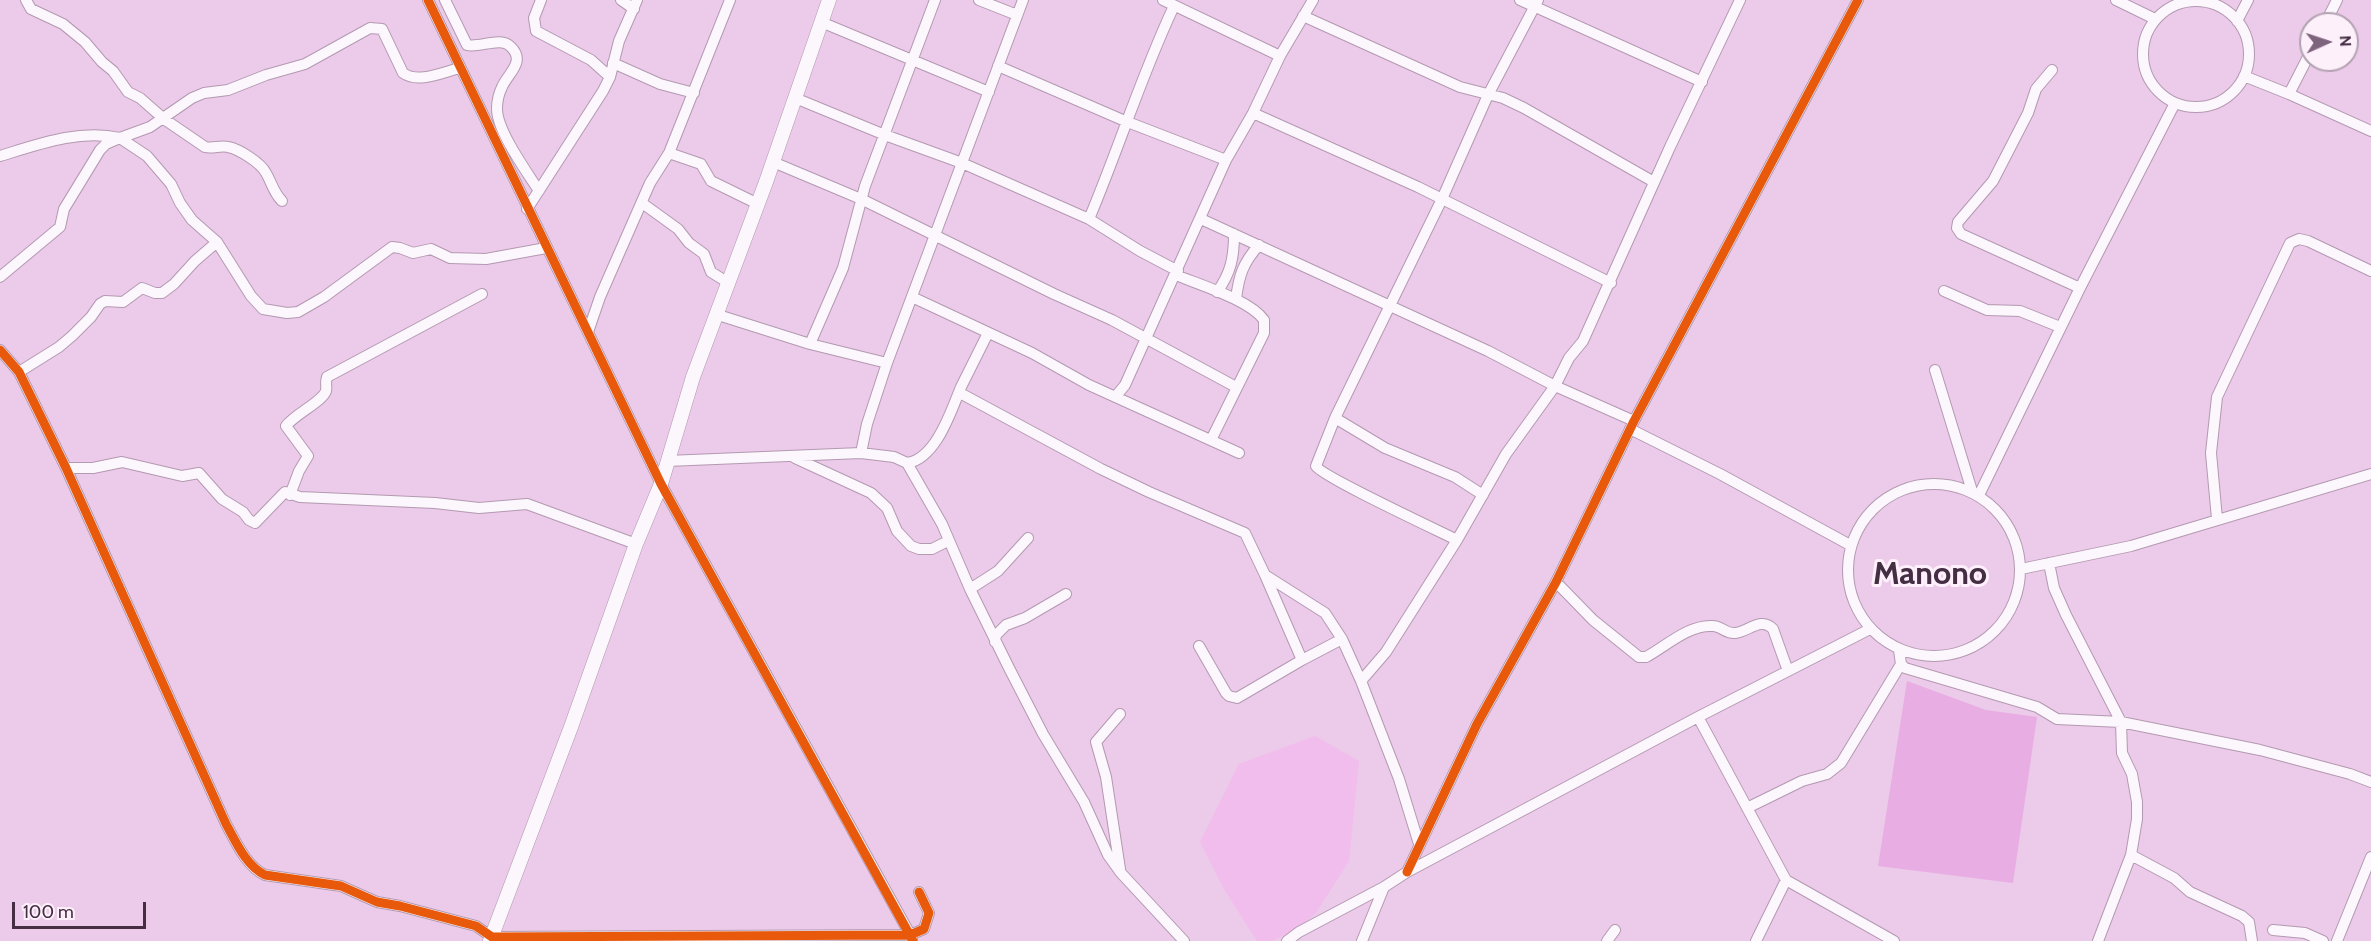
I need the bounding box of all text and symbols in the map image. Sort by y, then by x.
north arrow [2299,12,2359,72]
text: N [2336,35,2355,47]
district label: Manono [1873,556,1987,594]
scale bar [15,890,148,928]
text: 100 m [23,901,74,923]

